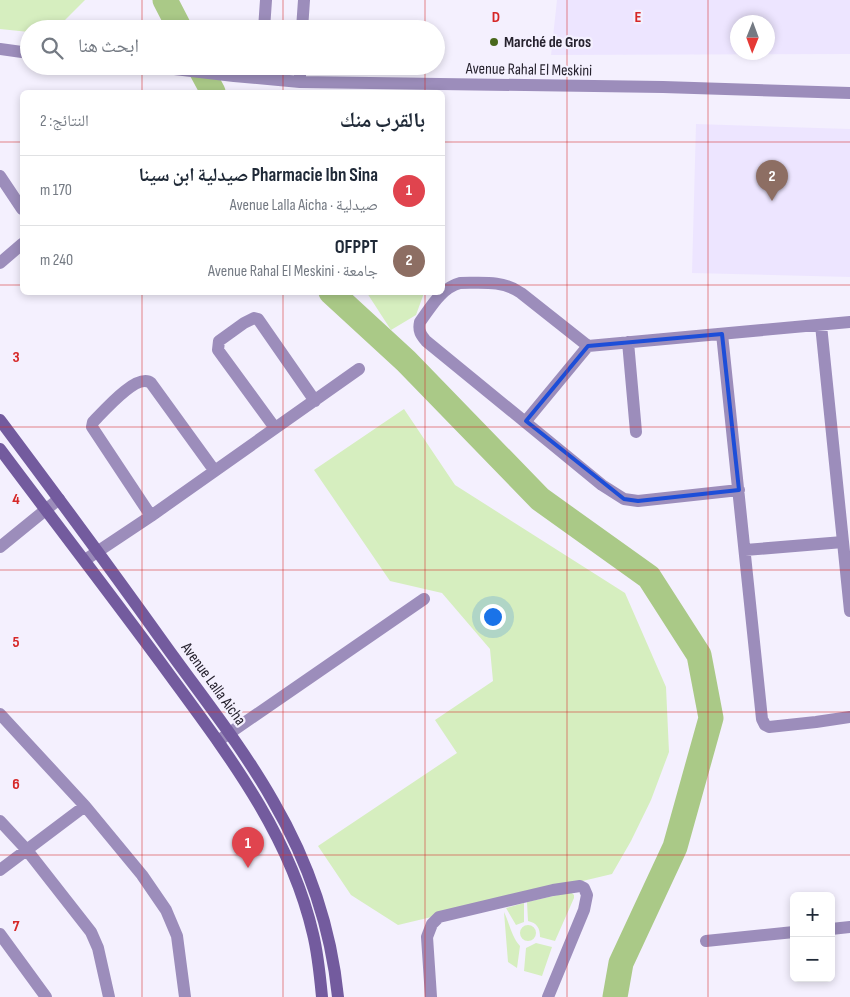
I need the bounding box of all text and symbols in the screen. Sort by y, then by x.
text: D [492,8,500,27]
text: E [635,8,642,27]
north arrow [730,15,775,60]
search box [20,20,445,75]
place label: Marché de Gros [504,33,591,52]
icon: search [38,34,66,62]
text: ابحث هنا [78,35,139,58]
marker: Marché de Gros [488,36,500,48]
street label: Avenue Rahal El Meskini [465,59,592,81]
text: بالقرب منك [340,108,425,133]
text: النتائج: 2 [40,112,89,131]
pin: 2 [756,160,788,201]
text: Pharmacie Ibn Sina صيدلية ابن سينا [138,164,378,187]
text: 170 m [40,181,72,200]
text: 1 [406,181,412,200]
text: صيدلية · Avenue Lalla Aicha [230,196,378,215]
text: OFPPT [335,236,378,259]
text: 240 m [40,251,73,270]
text: 2 [406,251,413,270]
text: جامعة · Avenue Rahal El Meskini [208,262,378,281]
text: 3 [12,348,20,367]
text: 4 [12,490,20,509]
your location [480,604,506,630]
text: 5 [12,633,20,652]
street label: Avenue Lalla Aicha [176,638,249,729]
text: 6 [12,775,20,794]
pin: 1 [232,827,264,868]
map controls [790,892,835,982]
button: + [790,892,835,937]
text: 7 [13,917,20,936]
button: − [790,937,835,982]

